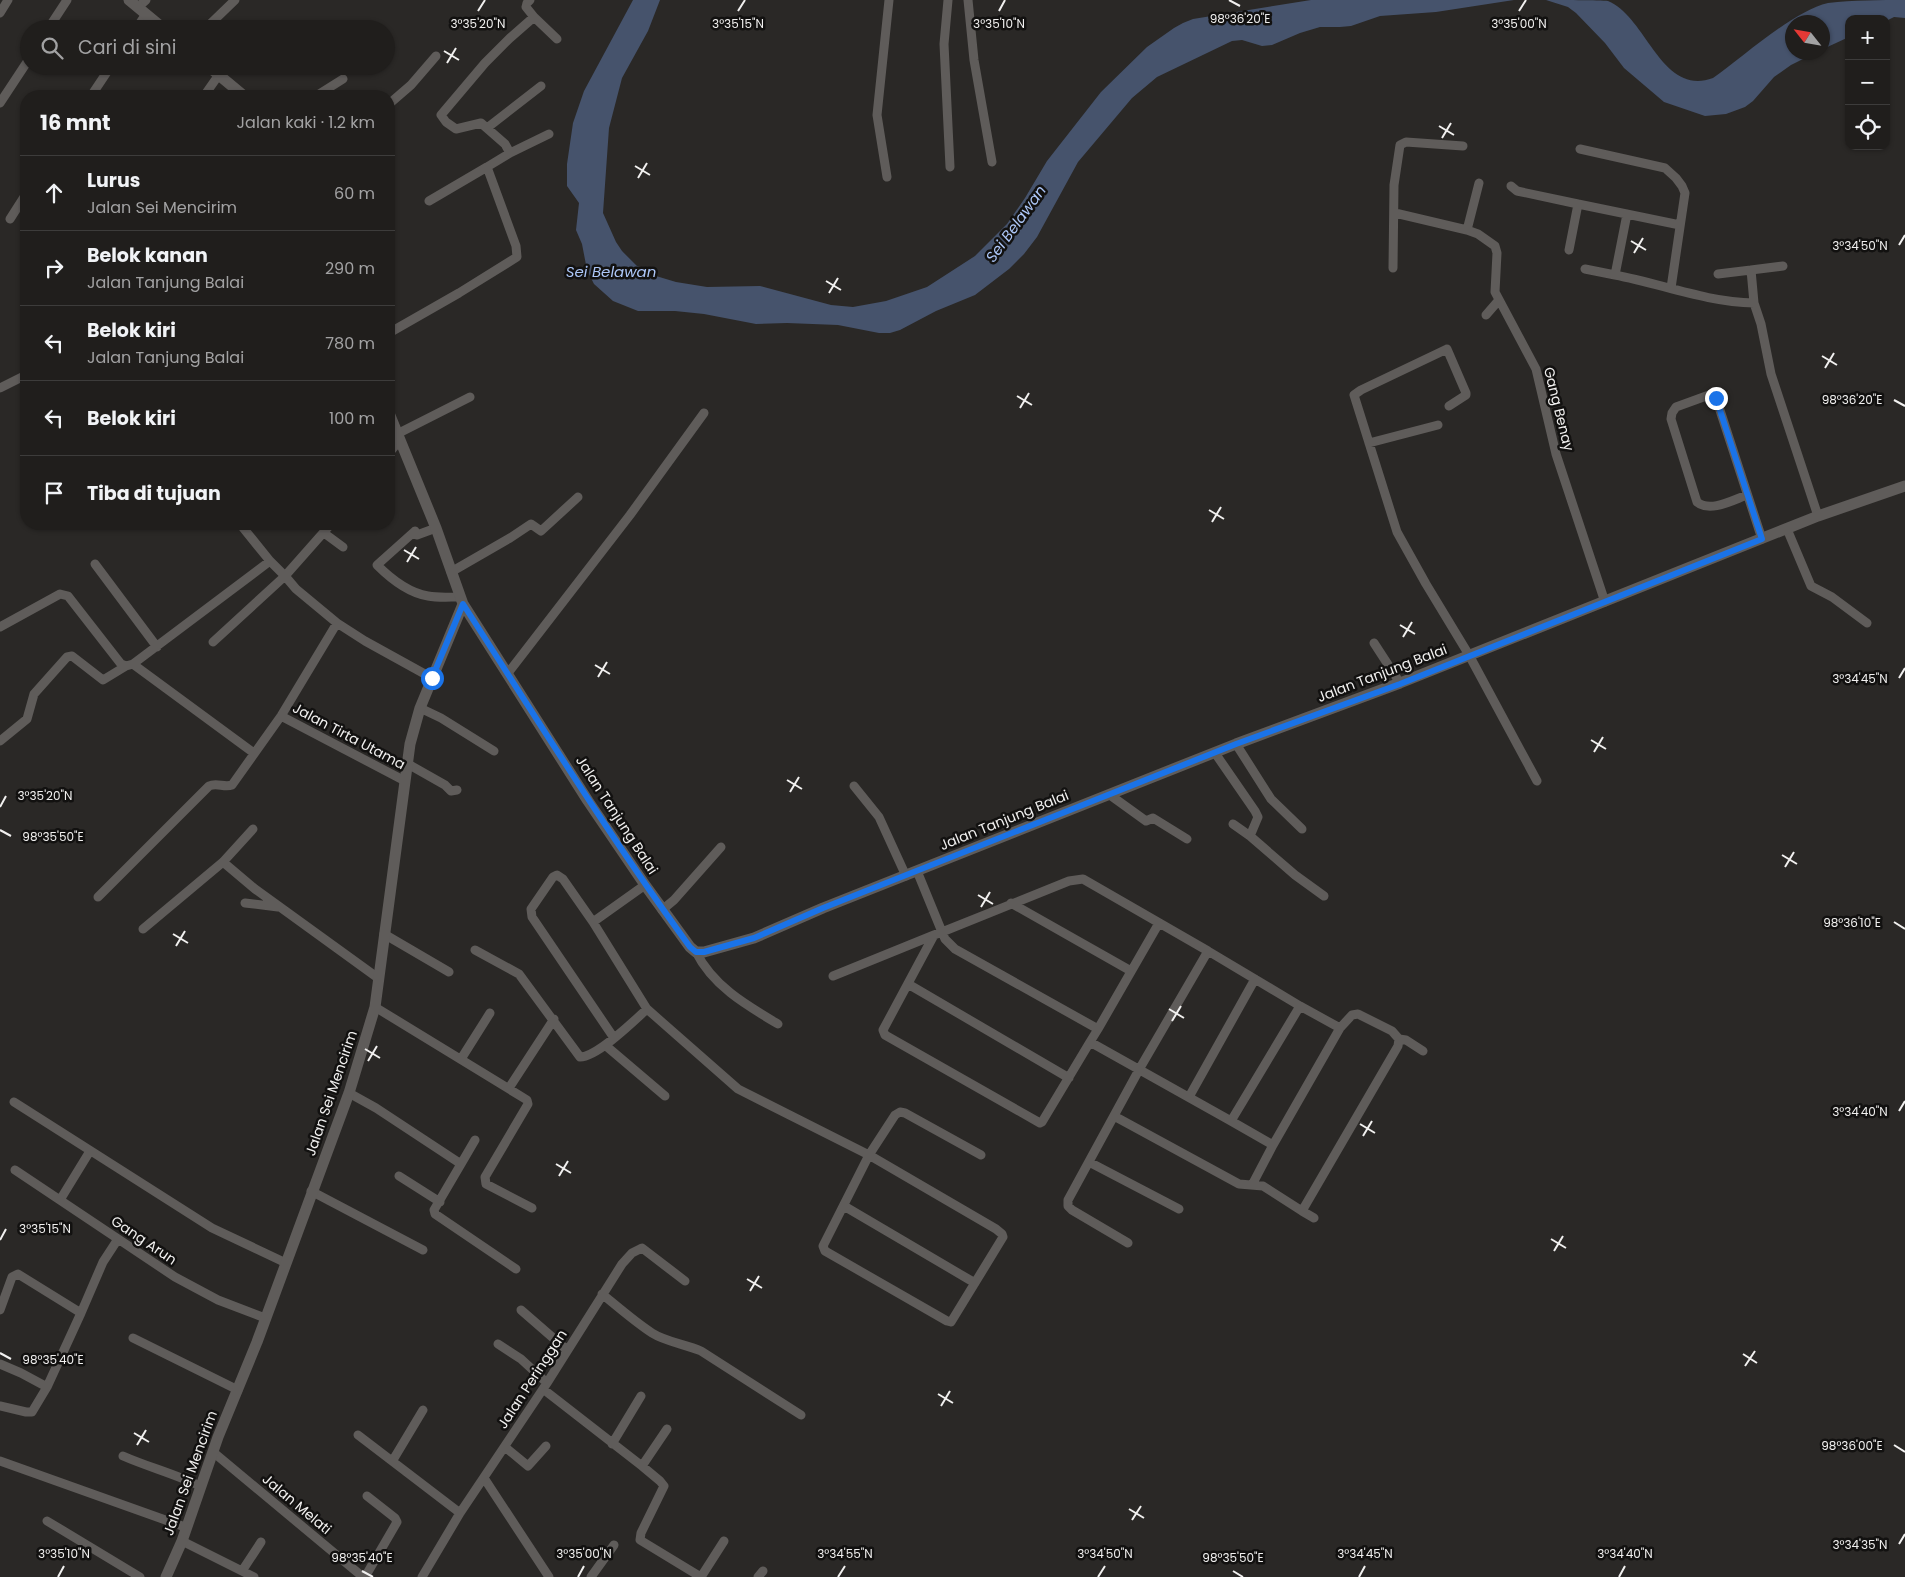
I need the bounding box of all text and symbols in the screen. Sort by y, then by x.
text: 98°36'20"E [1210,10,1270,27]
text: 3°35'20"N [451,15,505,32]
text: 3°35'15"N [712,15,764,32]
text: 3°35'10"N [973,15,1025,32]
text: 3°35'00"N [1491,15,1547,32]
north arrow [1785,15,1830,60]
map controls [1845,15,1890,150]
button: + [1845,15,1890,60]
search box [20,20,395,75]
icon: search [38,34,66,62]
text: Cari di sini [78,34,176,61]
button: − [1845,60,1890,105]
button: locate [1845,105,1890,150]
text: 16 mnt [40,108,111,137]
text: Jalan kaki · 1.2 km [237,111,375,134]
text: Lurus [87,167,140,194]
icon: ahead [40,179,68,207]
water label: Sei Belawan [980,181,1051,267]
text: 60 m [334,182,375,205]
text: Jalan Sei Mencirim [87,196,237,219]
text: 3°34'50"N [1832,237,1888,254]
text: Belok kanan [87,242,208,269]
icon: right [40,254,68,282]
text: 290 m [325,257,375,280]
water label: Sei Belawan [566,261,656,282]
text: Jalan Tanjung Balai [87,271,244,294]
text: Belok kiri [87,317,176,344]
icon: left [40,329,68,357]
text: 780 m [325,332,375,355]
text: Jalan Tanjung Balai [87,346,244,369]
street label: Gang Benay [1539,365,1579,453]
route end [1705,387,1728,410]
text: 98°36'20"E [1822,391,1882,408]
icon: left [40,404,68,432]
text: Belok kiri [87,405,176,432]
text: 100 m [329,407,375,430]
icon: arrive [40,479,68,507]
text: Tiba di tujuan [87,480,221,507]
street label: Jalan Tanjung Balai [1314,639,1450,707]
route start [421,667,444,690]
text: 3°34'45"N [1832,670,1888,687]
street label: Jalan Tirta Utama [289,698,409,774]
street label: Jalan Tanjung Balai [571,752,663,878]
street label: Jalan Tanjung Balai [937,785,1071,855]
text: 3°35'20"N [18,787,72,804]
text: 98°35'50"E [22,828,84,845]
text: 98°36'10"E [1823,914,1881,931]
street label: Jalan Sei Mencirim [300,1028,362,1158]
text: 3°34'40"N [1832,1103,1888,1120]
street label: Gang Arun [107,1211,181,1269]
text: 3°35'15"N [19,1220,71,1237]
street label: Jalan Peringgan [492,1326,572,1432]
text: 98°35'40"E [22,1351,84,1368]
street label: Jalan Sei Mencirim [158,1408,222,1538]
text: 98°36'00"E [1821,1437,1883,1454]
street label: Jalan Melati [258,1469,336,1539]
text: 3°34'35"N [1832,1536,1888,1553]
text: 3°35'10"N [38,1545,90,1562]
text: 3°35'00"N [556,1545,612,1562]
text: 3°34'55"N [817,1545,873,1562]
text: 3°34'50"N [1077,1545,1133,1562]
text: 3°34'45"N [1337,1545,1393,1562]
text: 3°34'40"N [1597,1545,1653,1562]
text: 98°35'40"E [331,1549,393,1566]
text: 98°35'50"E [1202,1549,1264,1566]

